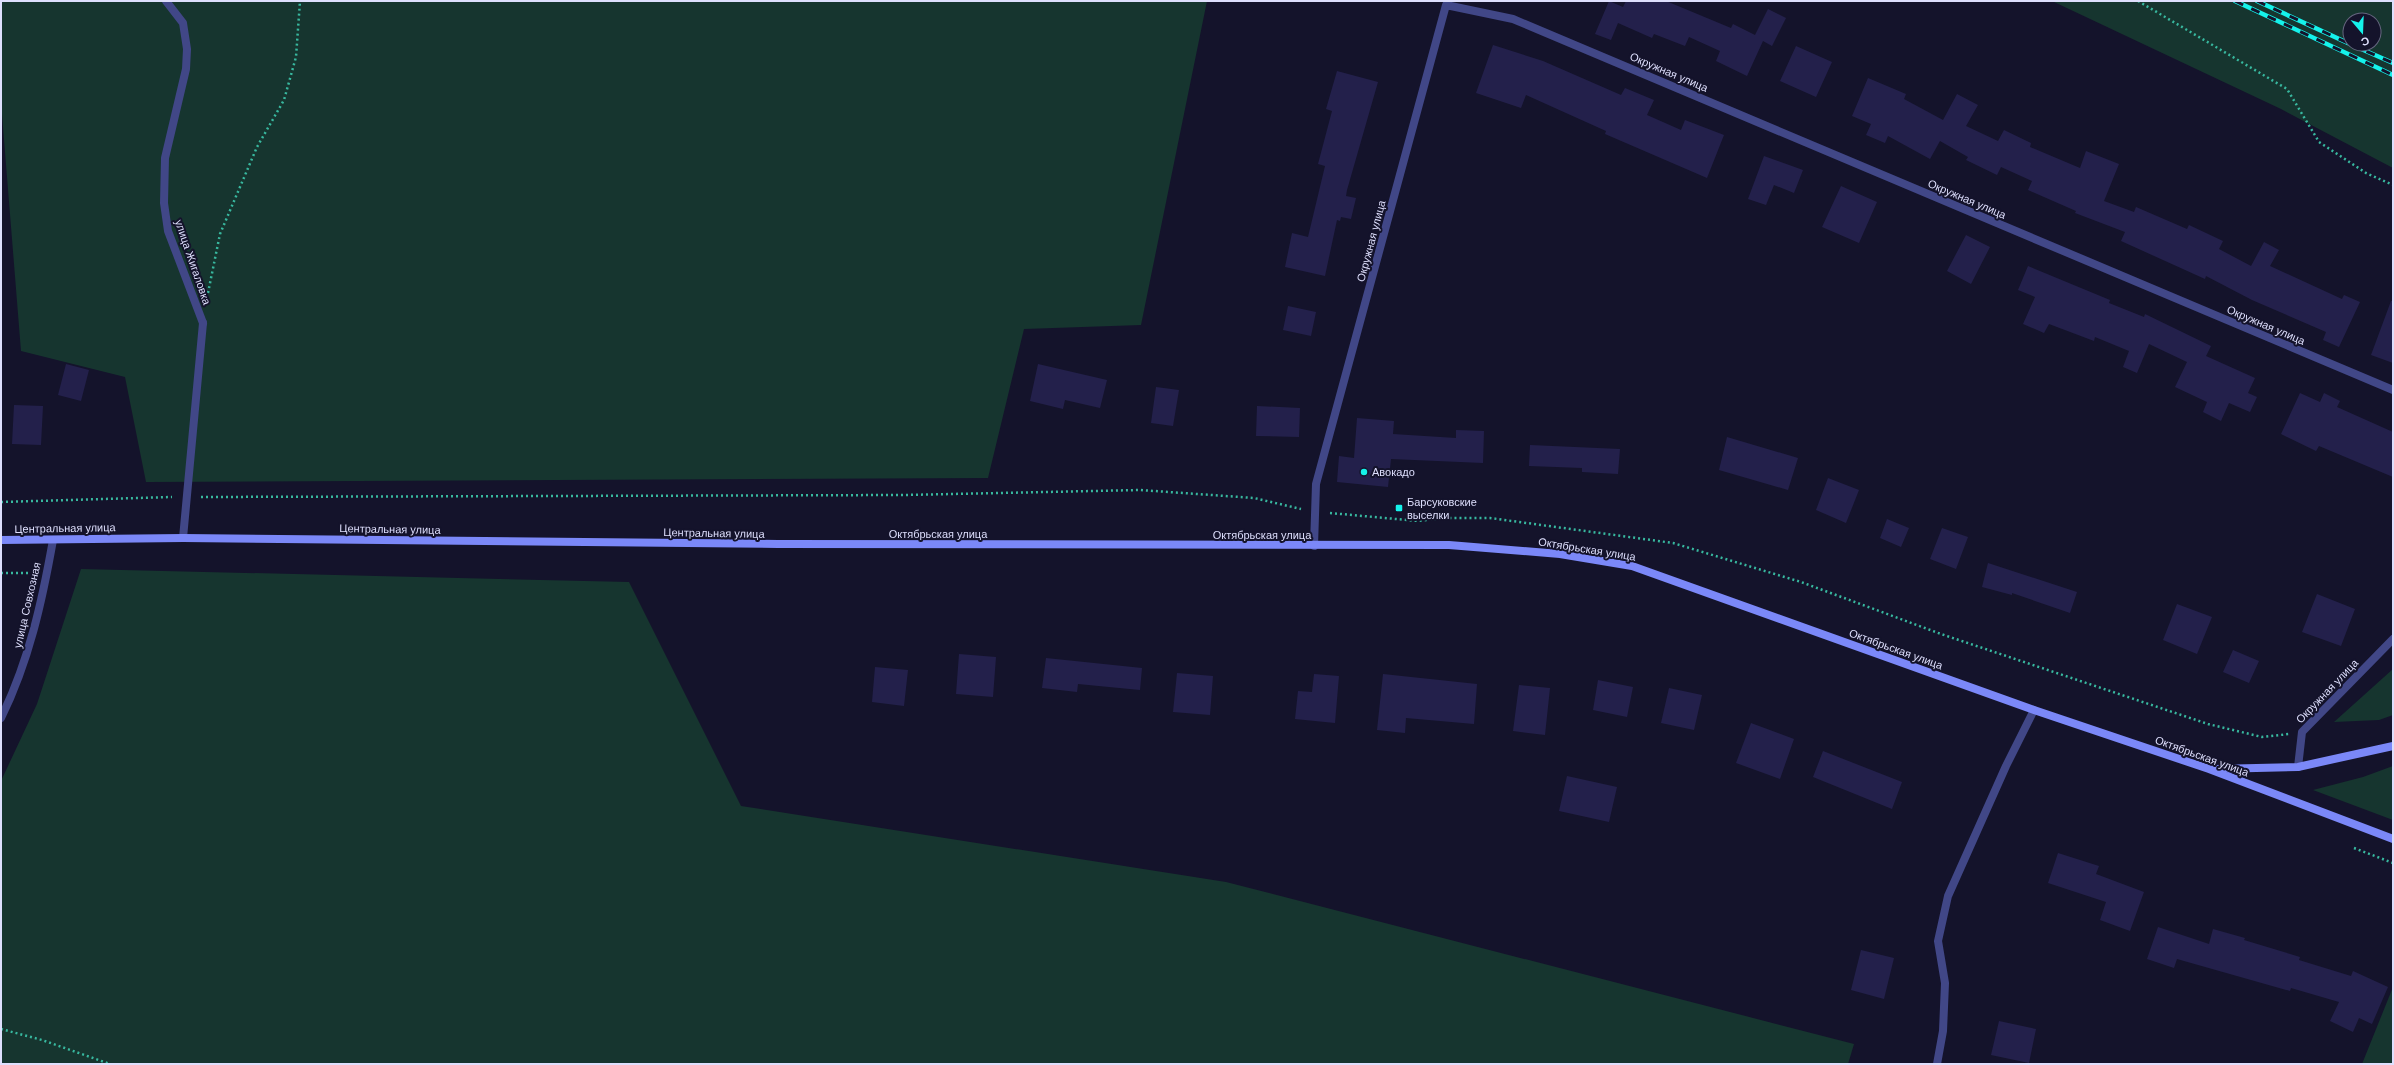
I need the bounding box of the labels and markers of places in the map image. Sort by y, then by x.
place label: Авокадо [1372,466,1415,478]
marker: Авокадо [1359,467,1369,477]
place label: Барсуковские выселки [1407,496,1477,521]
marker: Барсуковские выселки [1394,503,1404,513]

